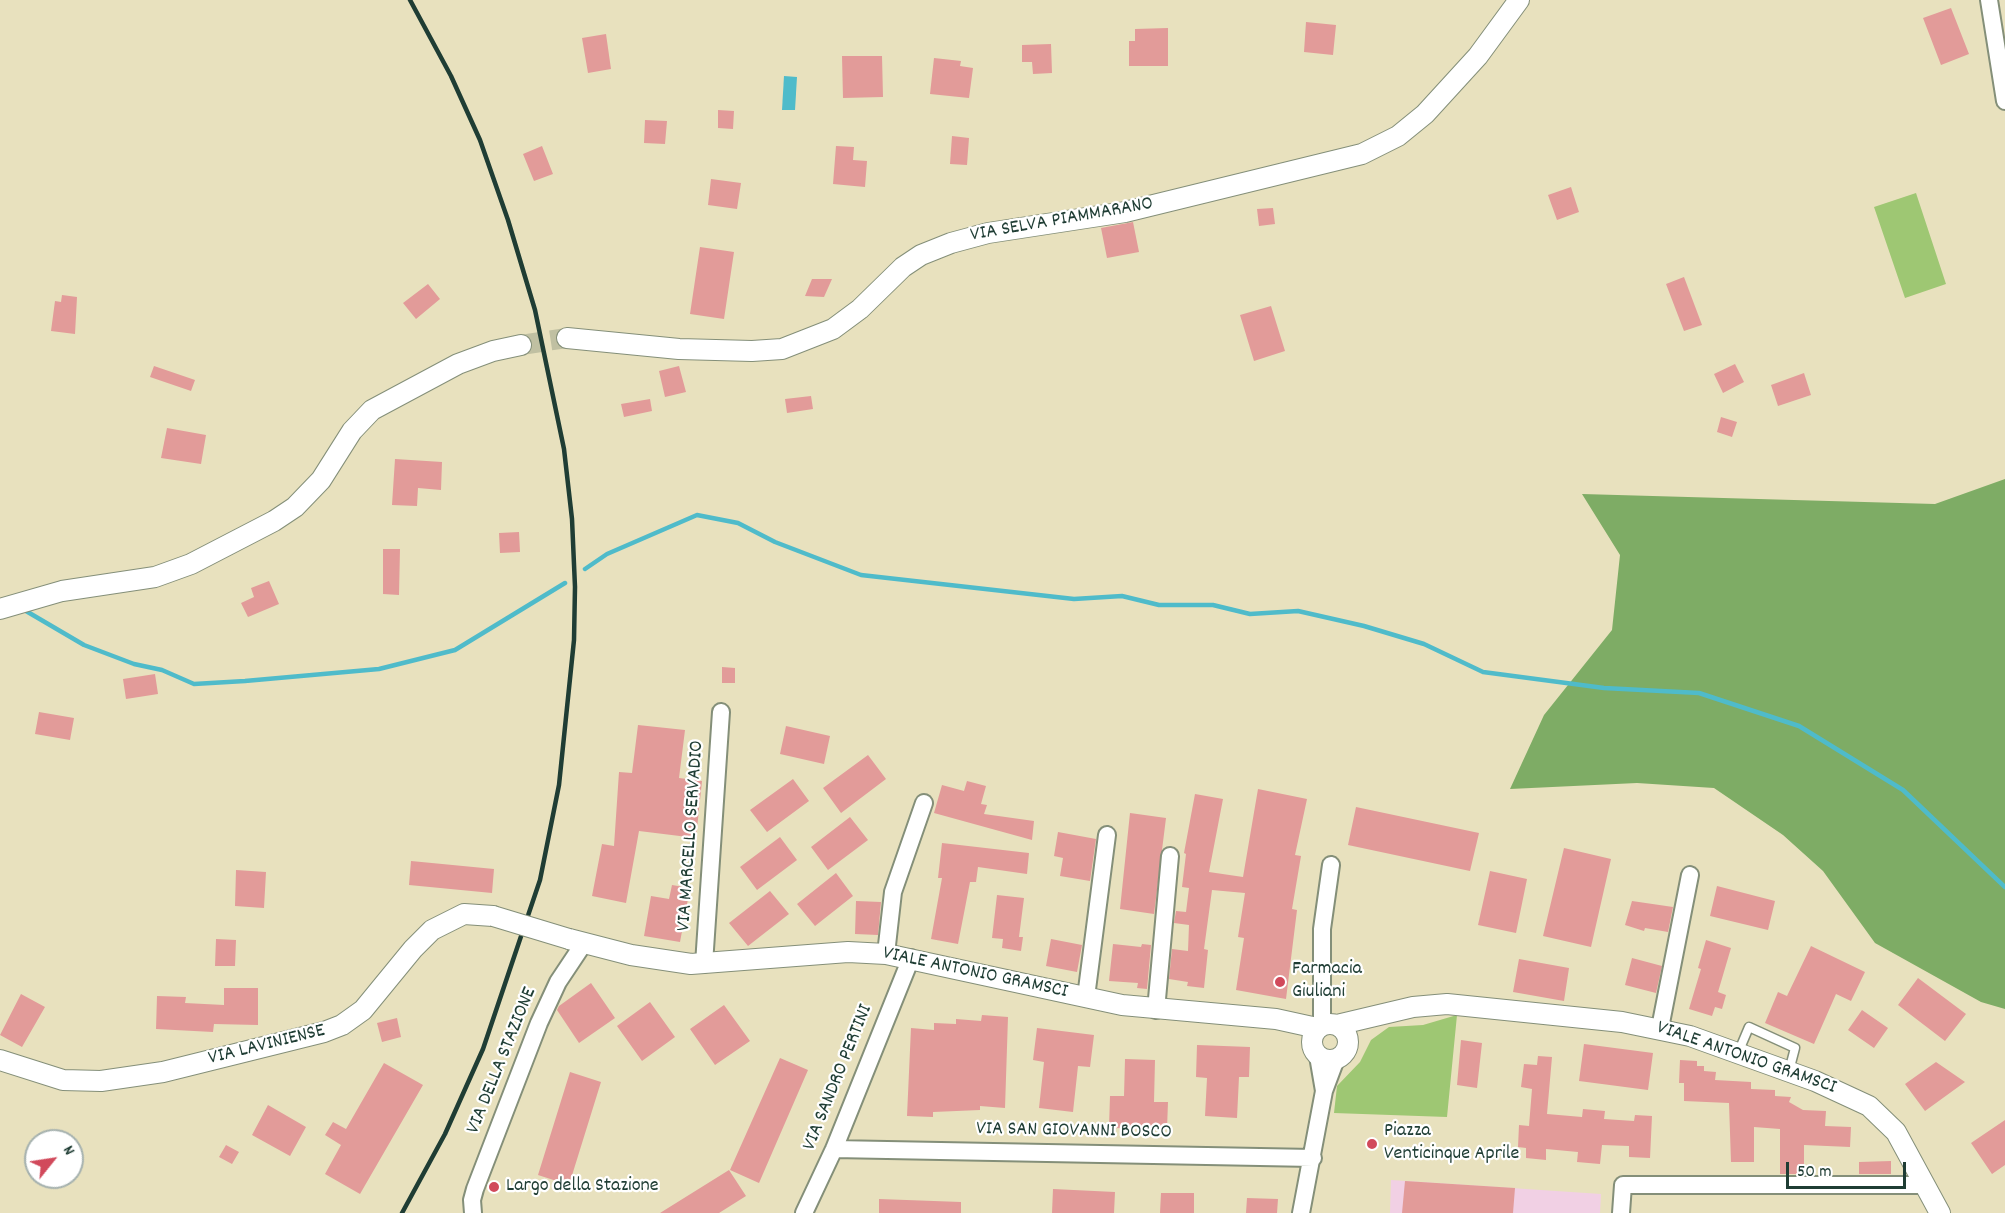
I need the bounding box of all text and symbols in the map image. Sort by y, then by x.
street label: VIA SELVA PIAMMARANO [969,193,1155,249]
street label: VIA MARCELLO SERVADIO [673,740,711,932]
street label: VIALE ANTONIO GRAMSCI [880,943,1070,1005]
place label: Farmacia Giuliani [1292,958,1362,1005]
marker: Farmacia Giuliani [1273,975,1287,989]
street label: VIA DELLA STAZIONE [463,984,543,1138]
street label: VIA SANDRO PERTINI [799,1002,879,1154]
street label: VIALE ANTONIO GRAMSCI [1653,1017,1839,1101]
street label: VIA LAVINIENSE [206,1020,328,1072]
street label: VIA SAN GIOVANNI BOSCO [976,1118,1172,1146]
place label: Piazza Venticinque Aprile [1384,1120,1519,1167]
north arrow [24,1129,84,1189]
marker: Piazza Venticinque Aprile [1365,1137,1379,1151]
text: N [56,1142,80,1160]
scale bar [1789,1150,1909,1188]
text: 50 m [1797,1160,1832,1185]
place label: Largo della Stazione [506,1175,659,1199]
marker: Largo della Stazione [487,1180,501,1194]

